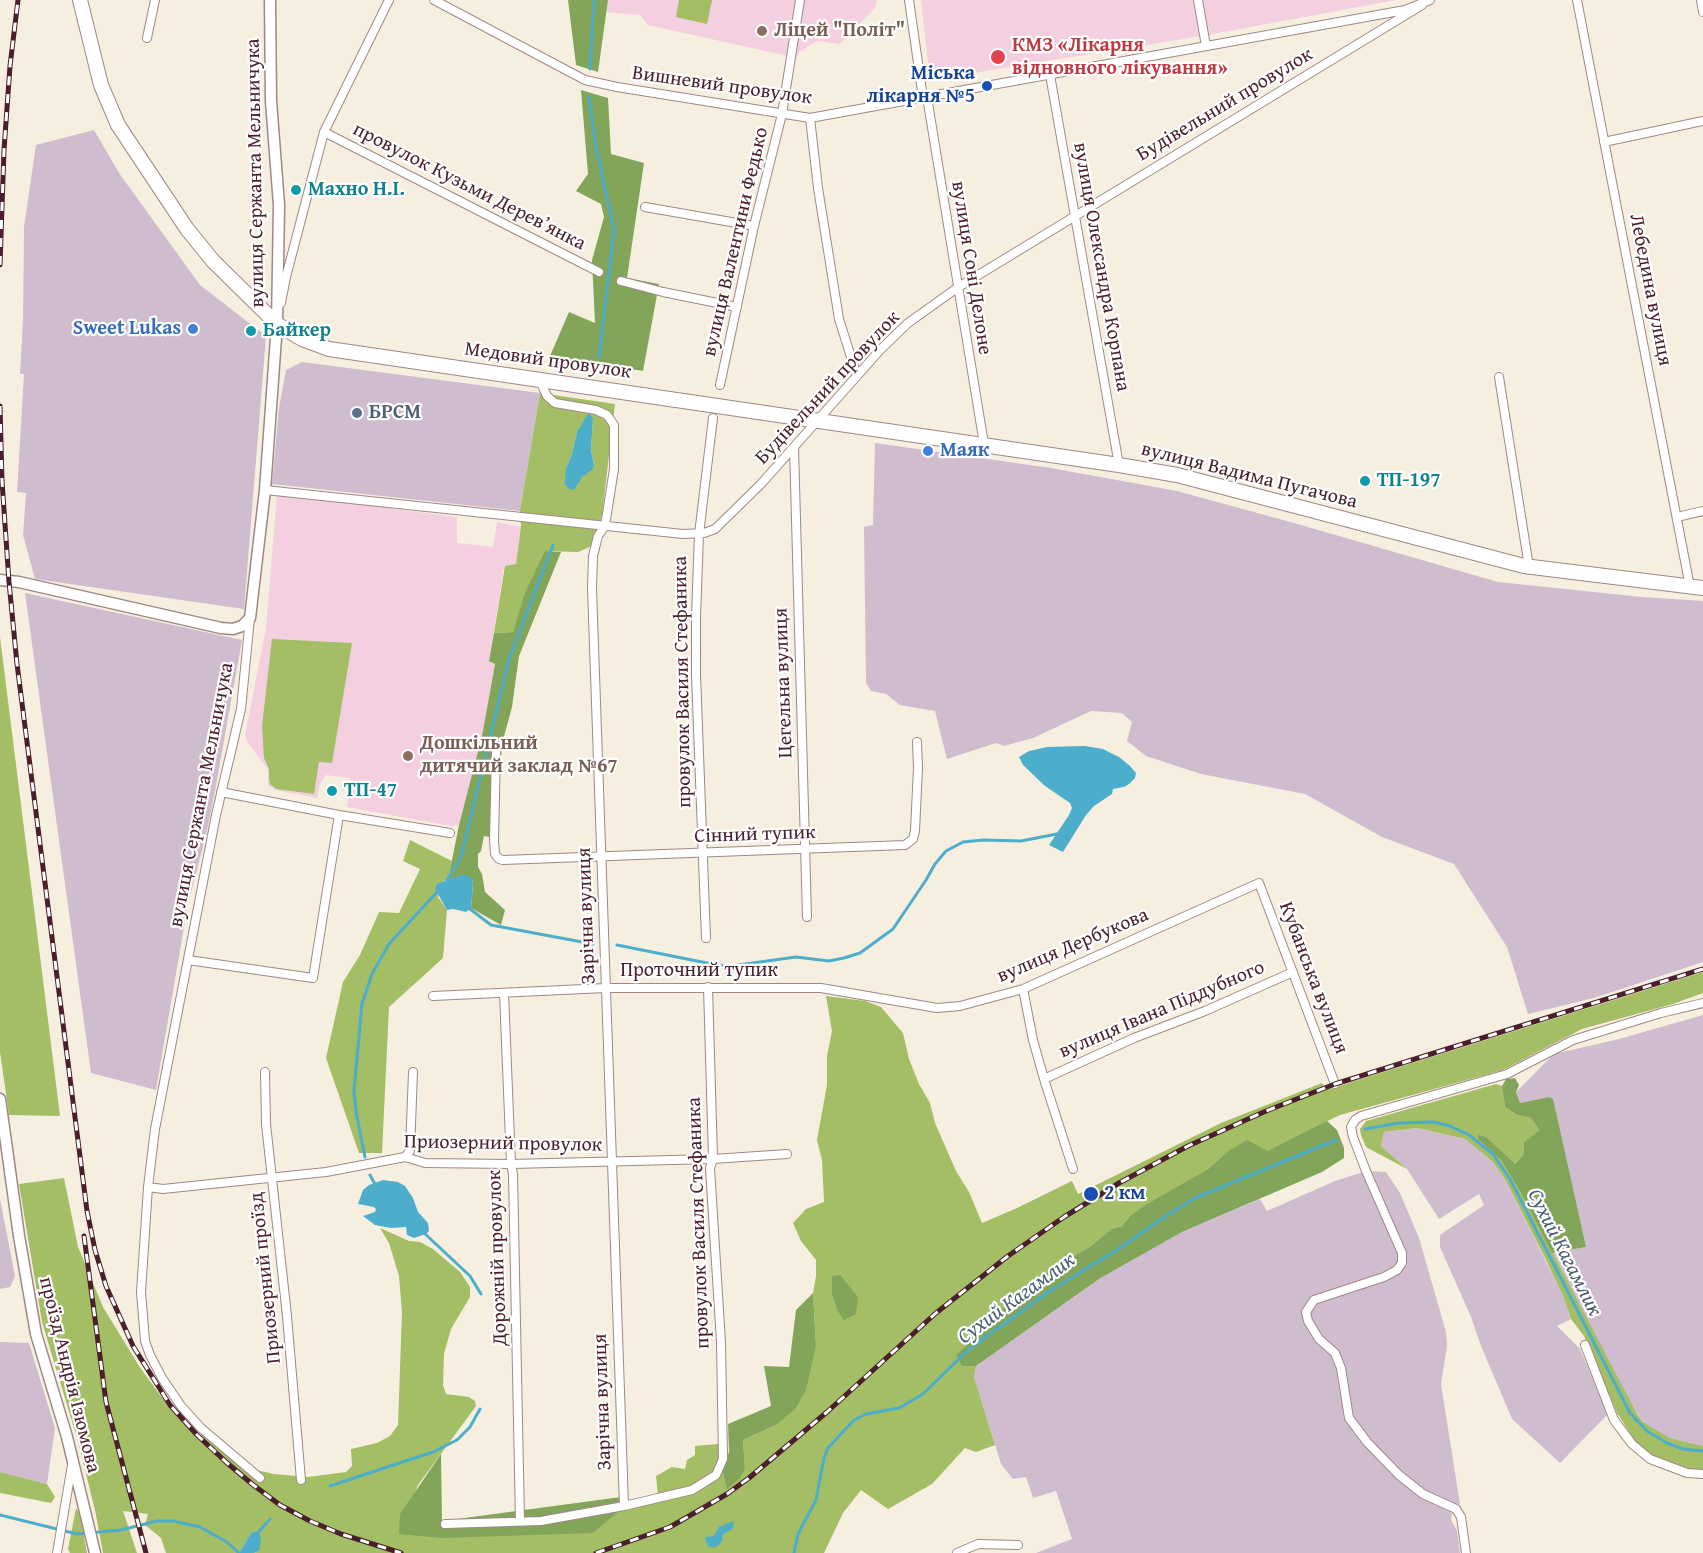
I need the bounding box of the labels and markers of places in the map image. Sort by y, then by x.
place label: Ліцей "Політ" [774,19,905,43]
marker: Ліцей "Політ" [755,24,769,38]
place label: КМЗ «Лікарня відновного лікування» [1012,34,1228,81]
marker: КМЗ «Лікарня відновного лікування» [989,48,1007,66]
place label: Міська лікарня №5 [867,62,975,109]
marker: Міська лікарня №5 [980,79,994,93]
place label: Махно Н.І. [308,178,405,202]
marker: Махно Н.І. [289,183,303,197]
place label: Sweet Lukas [73,317,181,341]
place label: Байкер [263,319,331,343]
marker: Sweet Lukas [186,322,200,336]
marker: Байкер [244,324,258,338]
place label: БРСМ [369,401,421,425]
marker: БРСМ [350,406,364,420]
place label: Маяк [940,439,989,463]
marker: Маяк [921,444,935,458]
place label: ТП-197 [1377,469,1441,493]
marker: ТП-197 [1358,474,1372,488]
place label: Дошкільний дитячий заклад №67 [420,732,618,779]
marker: Дошкільний дитячий заклад №67 [401,749,415,763]
place label: ТП-47 [344,779,397,803]
marker: ТП-47 [325,784,339,798]
place label: 2 км [1104,1182,1145,1206]
marker: 2 км [1082,1185,1100,1203]

